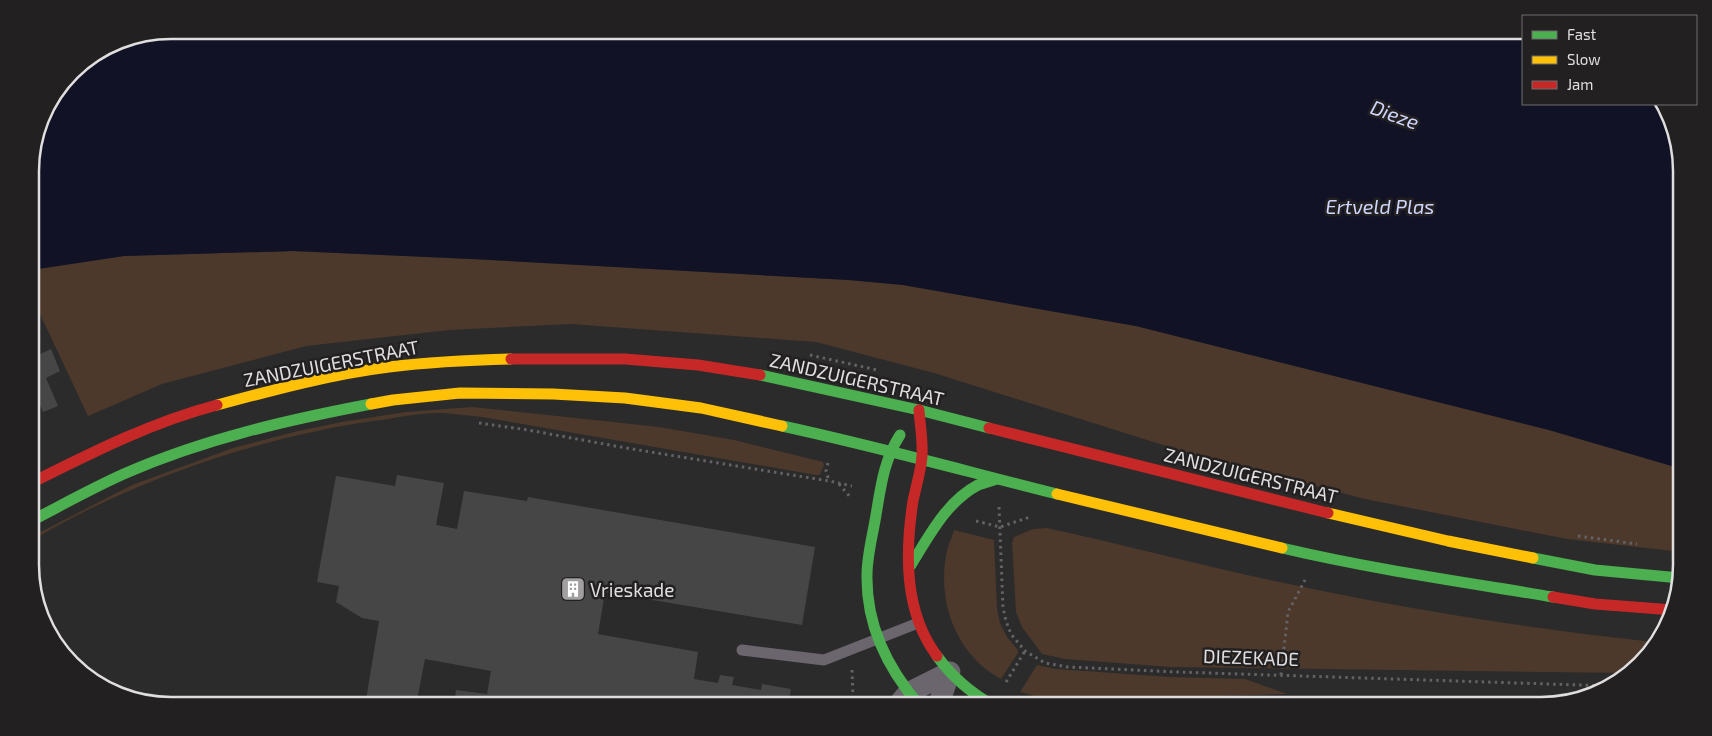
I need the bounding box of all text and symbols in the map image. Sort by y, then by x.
legend [1522,15,1697,105]
text: Fast [1567,25,1597,43]
text: Slow [1567,50,1601,68]
text: Jam [1567,75,1593,93]
water label: Dieze [1368,94,1423,134]
water label: Ertveld Plas [1326,194,1434,218]
street label: ZANDZUIGERSTRAAT [241,335,421,391]
street label: ZANDZUIGERSTRAAT [768,348,946,410]
street label: ZANDZUIGERSTRAAT [1162,442,1340,508]
building icon: Vrieskade [560,576,586,602]
place label: Vrieskade [590,578,674,601]
street label: DIEZEKADE [1203,644,1299,670]

